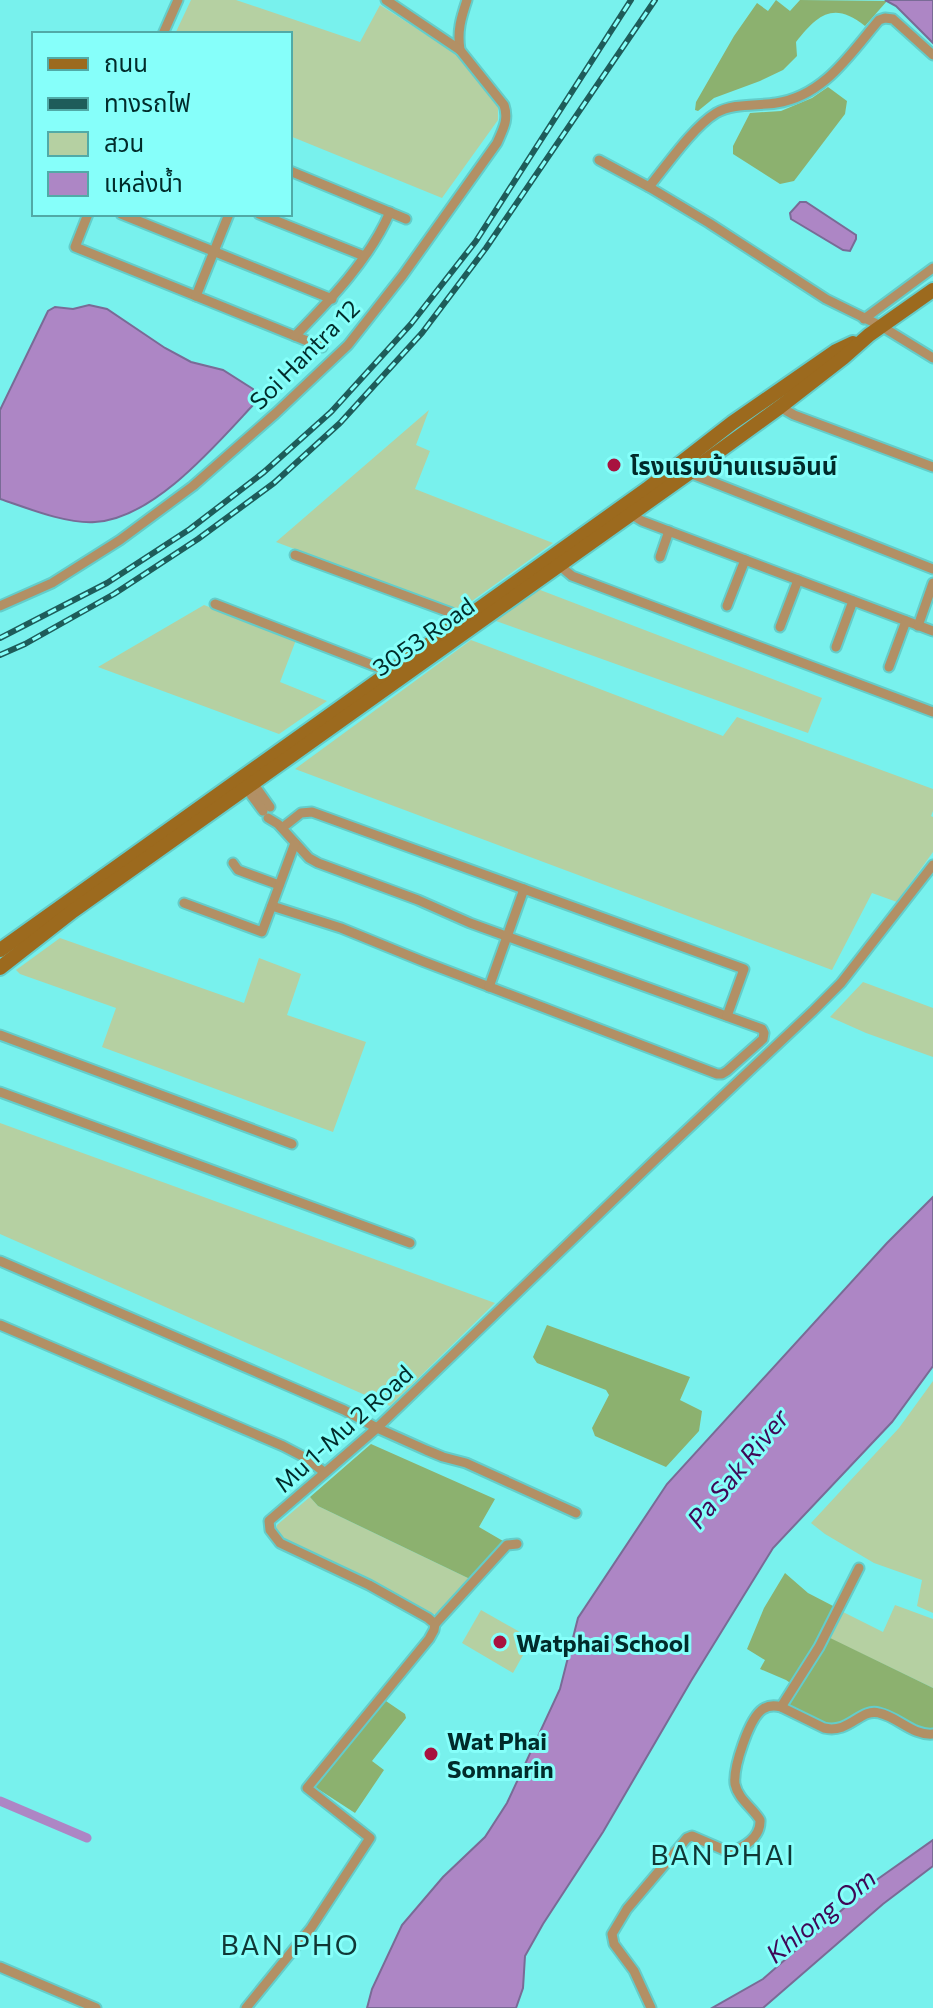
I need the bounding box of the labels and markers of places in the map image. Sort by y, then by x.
place label: โรงแรมบ้านแรมอินน์ [630,451,837,480]
marker: โรงแรมบ้านแรมอินน์ [605,456,623,474]
place label: Watphai School [516,1628,690,1657]
marker: Watphai School [491,1633,509,1651]
place label: Wat Phai Somnarin [447,1726,554,1783]
marker: Wat Phai Somnarin [422,1745,440,1763]

